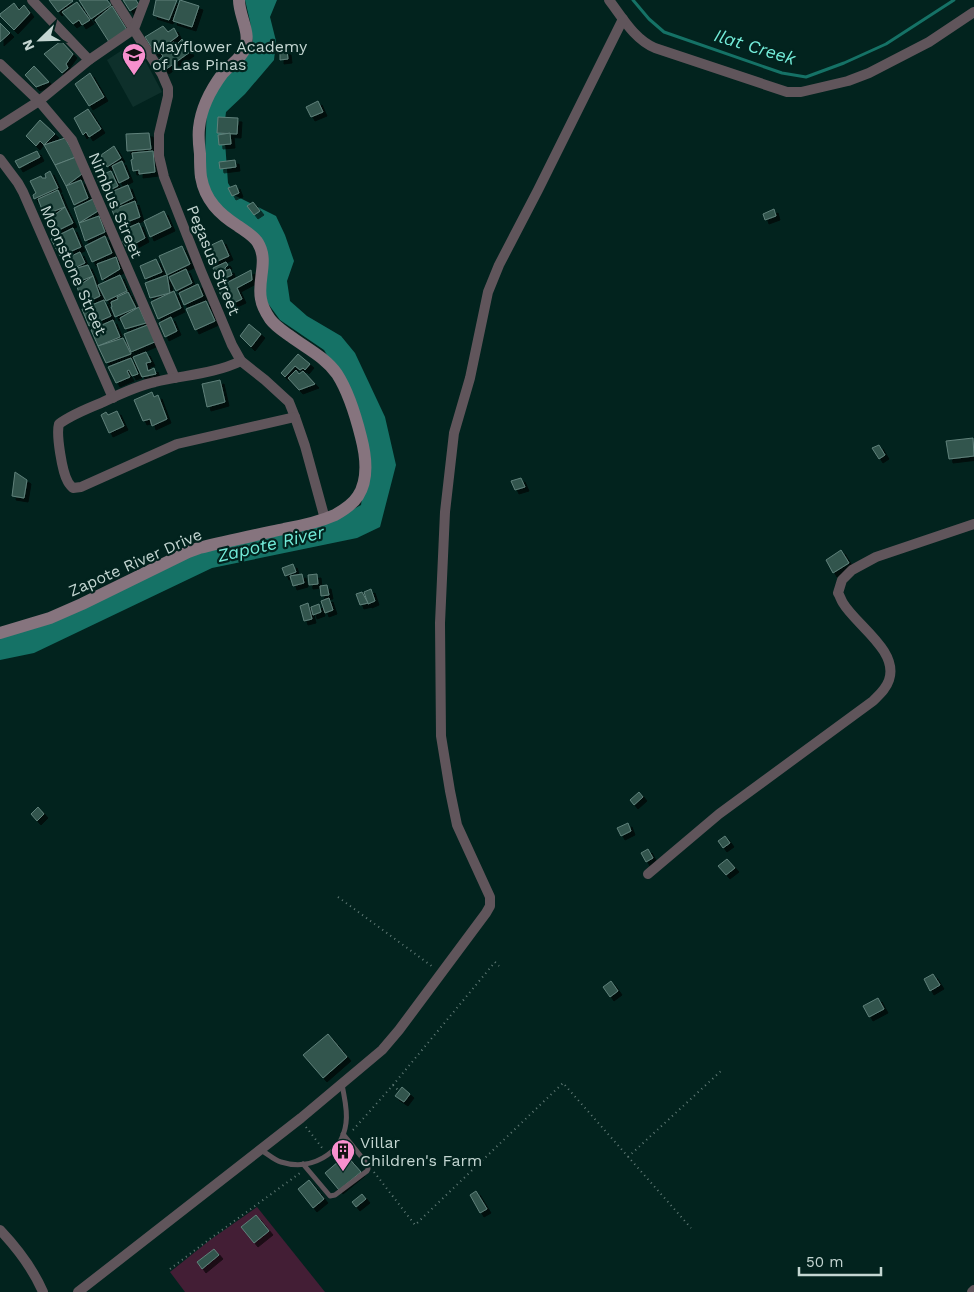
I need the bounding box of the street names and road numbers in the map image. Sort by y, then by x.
street label: Nimbus Street [85,149,147,261]
street label: Moonstone Street [36,202,111,338]
street label: Pegasus Street [183,202,244,318]
street label: Zapote River Drive [66,525,205,600]

